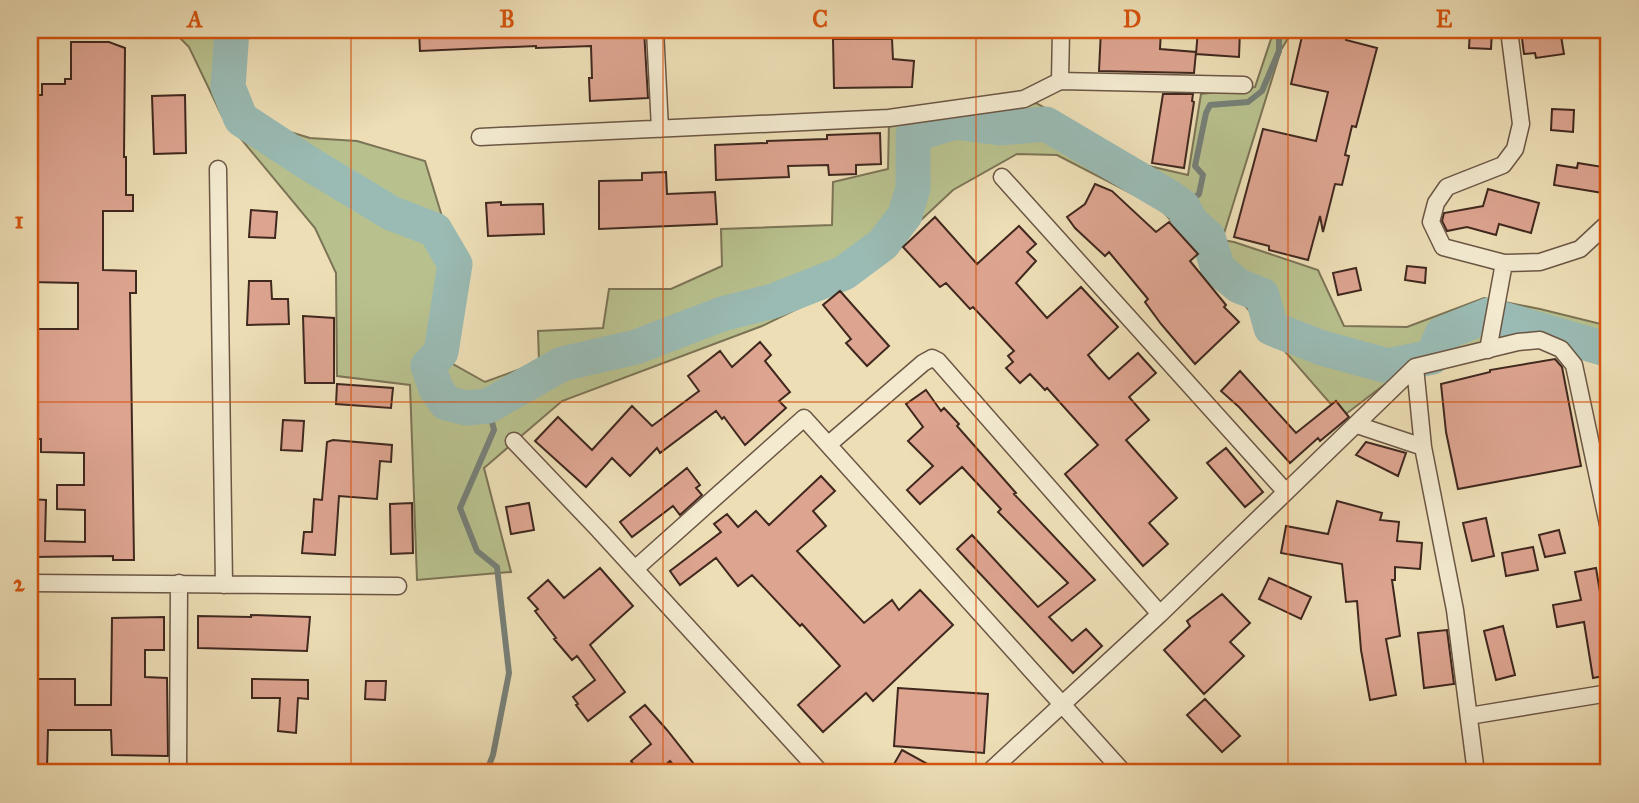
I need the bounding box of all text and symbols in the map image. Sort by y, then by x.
text: A [185,5,203,33]
text: B [499,5,515,33]
text: C [812,5,828,33]
text: D [1123,5,1141,33]
text: E [1436,5,1453,33]
text: 1 [14,206,24,234]
text: 2 [13,569,25,597]

